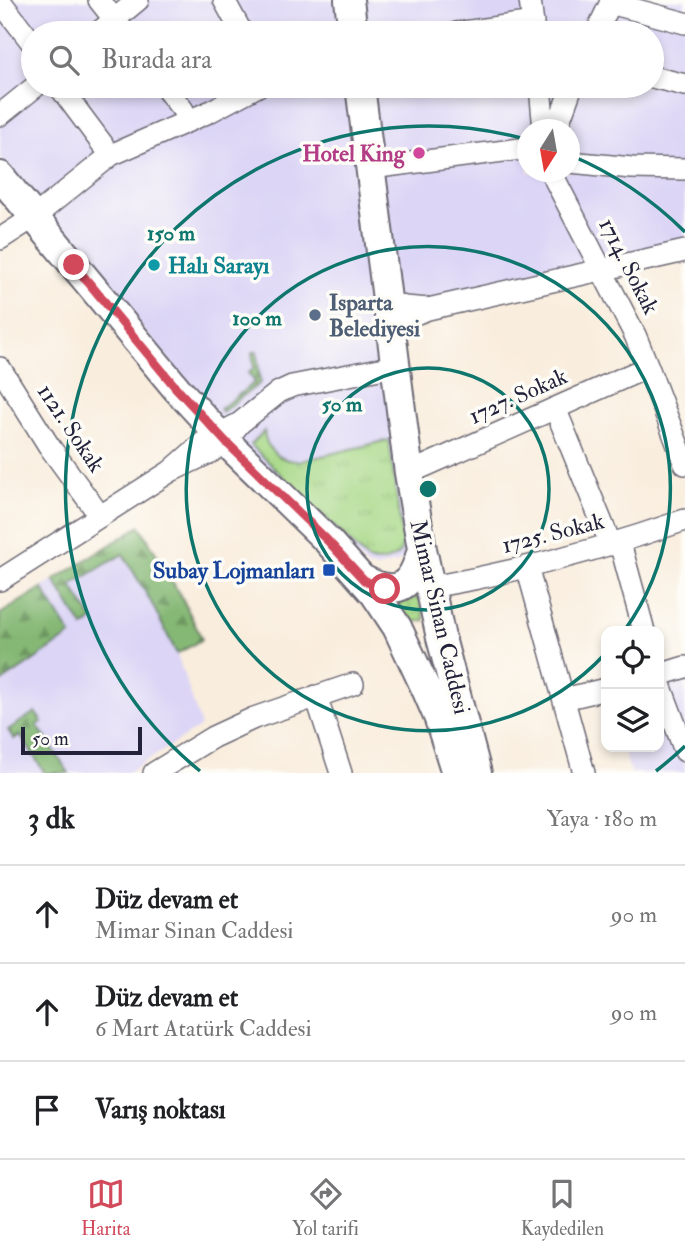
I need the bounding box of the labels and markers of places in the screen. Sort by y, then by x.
place label: Hotel King [302,139,407,169]
marker: Hotel King [411,145,427,161]
place label: Halı Sarayı [168,251,269,281]
marker: Halı Sarayı [146,257,162,273]
place label: Isparta Belediyesi [329,288,420,344]
marker: Isparta Belediyesi [307,307,323,323]
centre of rings [416,477,440,501]
place label: Subay Lojmanları [153,556,315,586]
marker: Subay Lojmanları [321,562,337,578]

